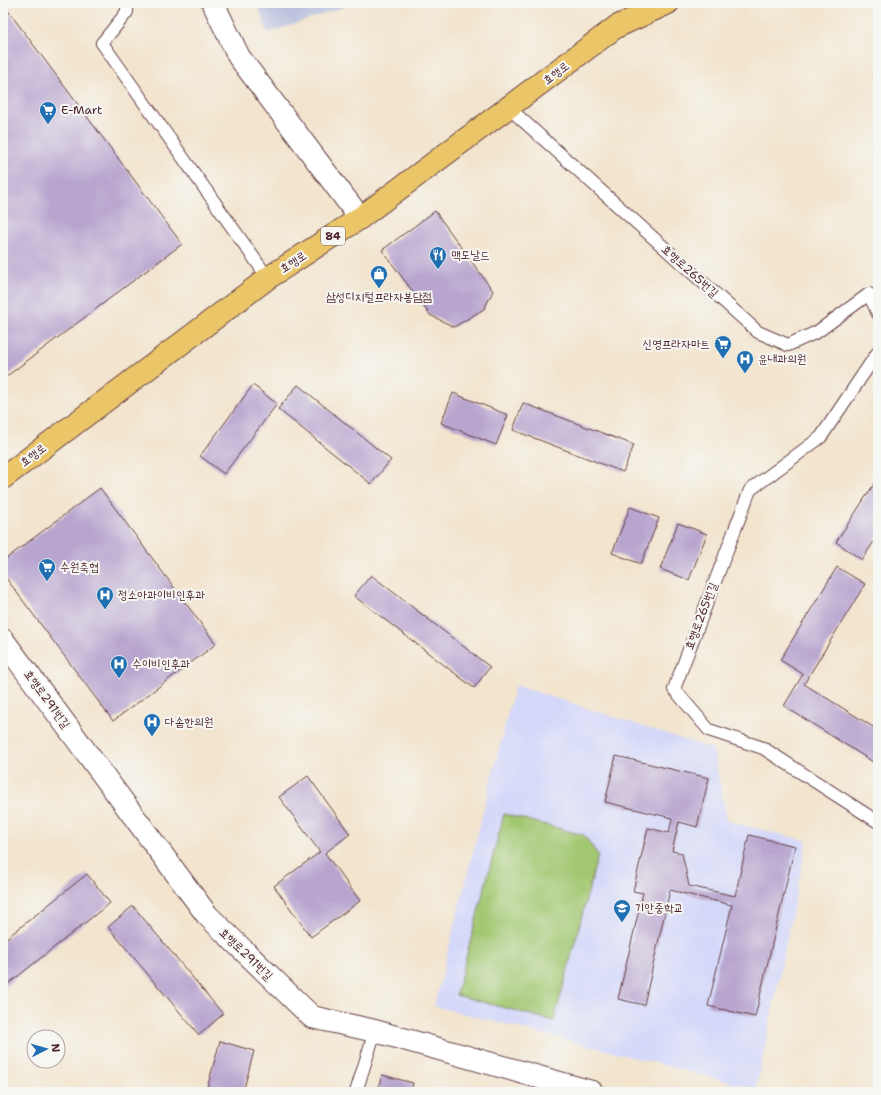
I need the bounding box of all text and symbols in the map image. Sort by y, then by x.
street label: 효행로 [540,58,572,88]
supermarket icon: E-Mart [38,100,58,125]
place label: E-Mart [61,102,102,118]
road number: 84 [321,227,345,245]
street label: 효행로265번길 [658,241,722,301]
restaurant icon: 맥도날드 [428,245,448,270]
street label: 효행로 [276,247,310,277]
place label: 맥도날드 [451,247,490,263]
shop icon: 삼성디지털프라자봉담점 [369,264,389,289]
place label: 삼성디지털프라자봉담점 [326,289,432,305]
supermarket icon: 신영프라자마트 [713,334,733,359]
place label: 신영프라자마트 [642,336,710,352]
hospital icon: 윤내과의원 [735,349,755,374]
place label: 윤내과의원 [758,351,806,367]
street label: 효행로 [17,440,49,470]
supermarket icon: 수원축협 [37,557,57,582]
place label: 수원축협 [60,559,99,575]
street label: 효행로265번길 [681,579,721,652]
hospital icon: 정소아과이비인후과 [95,585,115,610]
place label: 정소아과이비인후과 [118,587,205,603]
hospital icon: 수이비인후과 [109,654,129,679]
place label: 수이비인후과 [132,656,190,672]
street label: 효행로291번길 [20,666,74,732]
hospital icon: 다솜한의원 [142,712,162,737]
place label: 다솜한의원 [165,714,213,730]
school or university icon: 기안중학교 [612,898,632,923]
place label: 기안중학교 [635,900,683,916]
street label: 효행로291번길 [216,924,277,984]
north arrow [26,1029,66,1069]
text: N [48,1043,63,1053]

